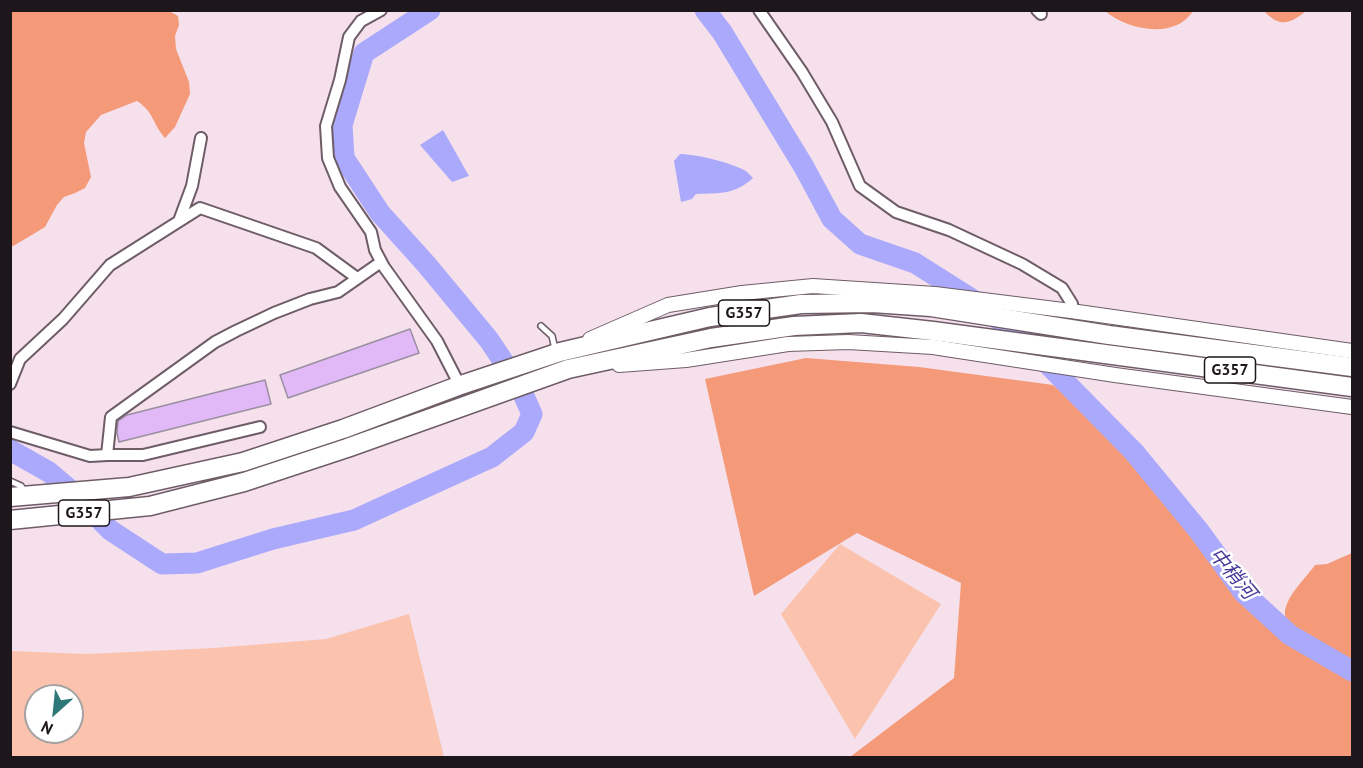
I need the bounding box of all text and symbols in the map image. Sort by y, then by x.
road number: G357 [718,300,770,326]
road number: G357 [1204,357,1256,383]
road number: G357 [58,500,110,526]
water label: 中稍河 [1204,543,1260,605]
north arrow [24,684,84,744]
text: N [38,717,56,740]

